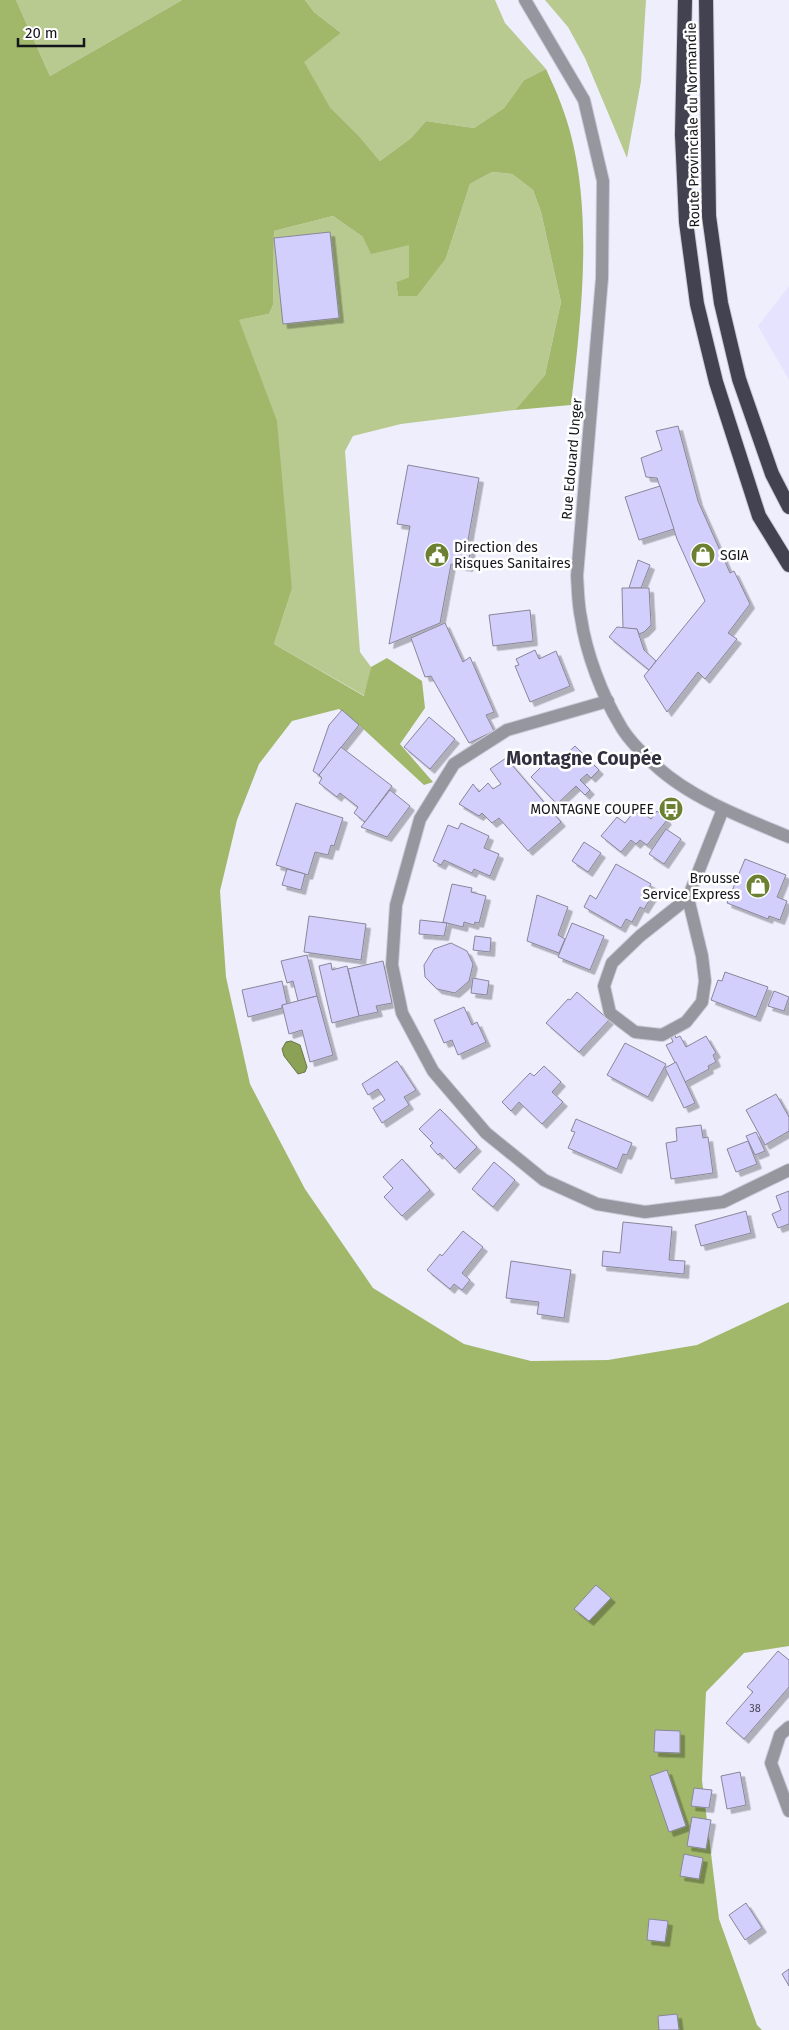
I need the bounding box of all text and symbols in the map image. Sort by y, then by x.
scale bar [18,15,84,47]
street label: Route Provinciale du Normandie [683,22,703,228]
text: 20 m [25,24,58,42]
street label: Rue Edouard Unger [558,397,586,521]
place label: Direction des Risques Sanitaires [454,539,571,572]
public building icon: Direction des Risques Sanitaires [424,542,450,568]
shop icon: SGIA [690,542,716,568]
place label: SGIA [720,547,749,564]
district label: Montagne Coupée [506,747,662,770]
bus stop icon: MONTAGNE COUPEE [658,796,684,822]
place label: MONTAGNE COUPEE [530,801,654,818]
place label: Brousse Service Express [643,870,740,903]
shop icon: Brousse Service Express [745,873,771,899]
house number: 38 [749,1702,761,1715]

